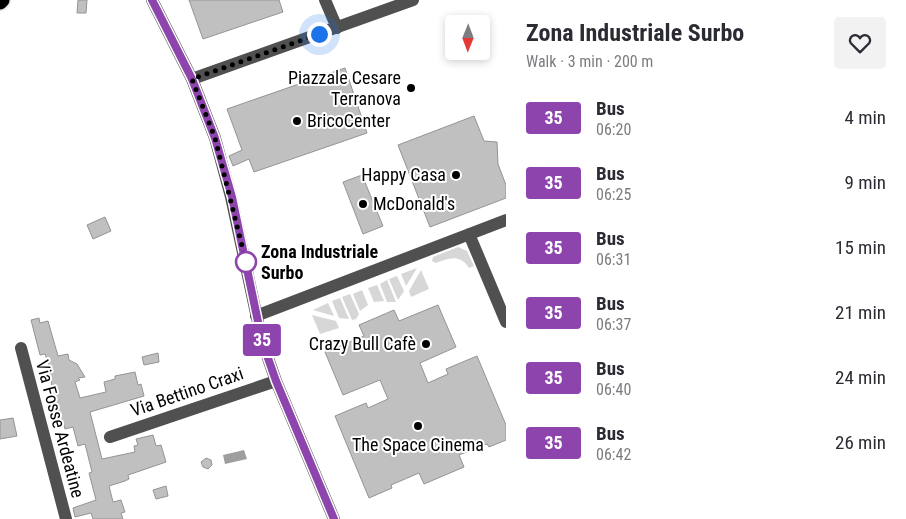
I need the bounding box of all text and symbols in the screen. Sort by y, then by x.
north arrow [445,15,490,60]
map controls [445,15,490,60]
button: heart [834,17,886,69]
text: Zona Industriale Surbo [526,19,744,47]
your location [307,22,332,47]
text: Walk · 3 min · 200 m [526,52,653,71]
place label: Piazzale Cesare Terranova [288,67,401,109]
marker: Piazzale Cesare Terranova [405,82,417,94]
text: Bus [596,97,625,120]
text: 4 min [844,106,886,129]
text: 35 [544,107,563,128]
place label: BricoCenter [307,110,391,131]
marker: BricoCenter [291,115,303,127]
text: 06:20 [596,120,631,139]
text: Bus [596,162,625,185]
place label: Happy Casa [361,164,446,185]
marker: Happy Casa [450,169,462,181]
text: 9 min [844,171,886,194]
text: 35 [544,172,563,193]
text: 06:25 [596,185,631,204]
place label: McDonald's [373,193,455,214]
marker: McDonald's [357,198,369,210]
text: Bus [596,227,625,250]
text: 15 min [835,236,886,259]
text: 35 [544,237,563,258]
place label: Zona Industriale Surbo [261,241,379,283]
text: 06:31 [596,250,631,269]
marker: Zona Industriale Surbo [235,251,257,273]
text: Bus [596,292,625,315]
text: 21 min [835,301,886,324]
text: 35 [544,302,563,323]
text: 06:37 [596,315,631,334]
line badge: 35 [240,324,284,356]
text: 35 [253,329,271,350]
place label: Crazy Bull Cafè [309,333,416,354]
marker: Crazy Bull Cafè [420,338,432,350]
text: Bus [596,357,625,380]
street label: Via Fosse Ardeatine [32,358,89,500]
street label: Via Bettino Craxi [128,362,246,421]
text: 24 min [835,366,886,389]
text: 35 [544,367,563,388]
text: 06:40 [596,380,631,399]
marker: The Space Cinema [412,420,424,432]
text: Bus [596,422,625,445]
text: 26 min [835,431,886,454]
text: 35 [544,432,563,453]
place label: The Space Cinema [352,434,484,455]
text: 06:42 [596,445,631,464]

